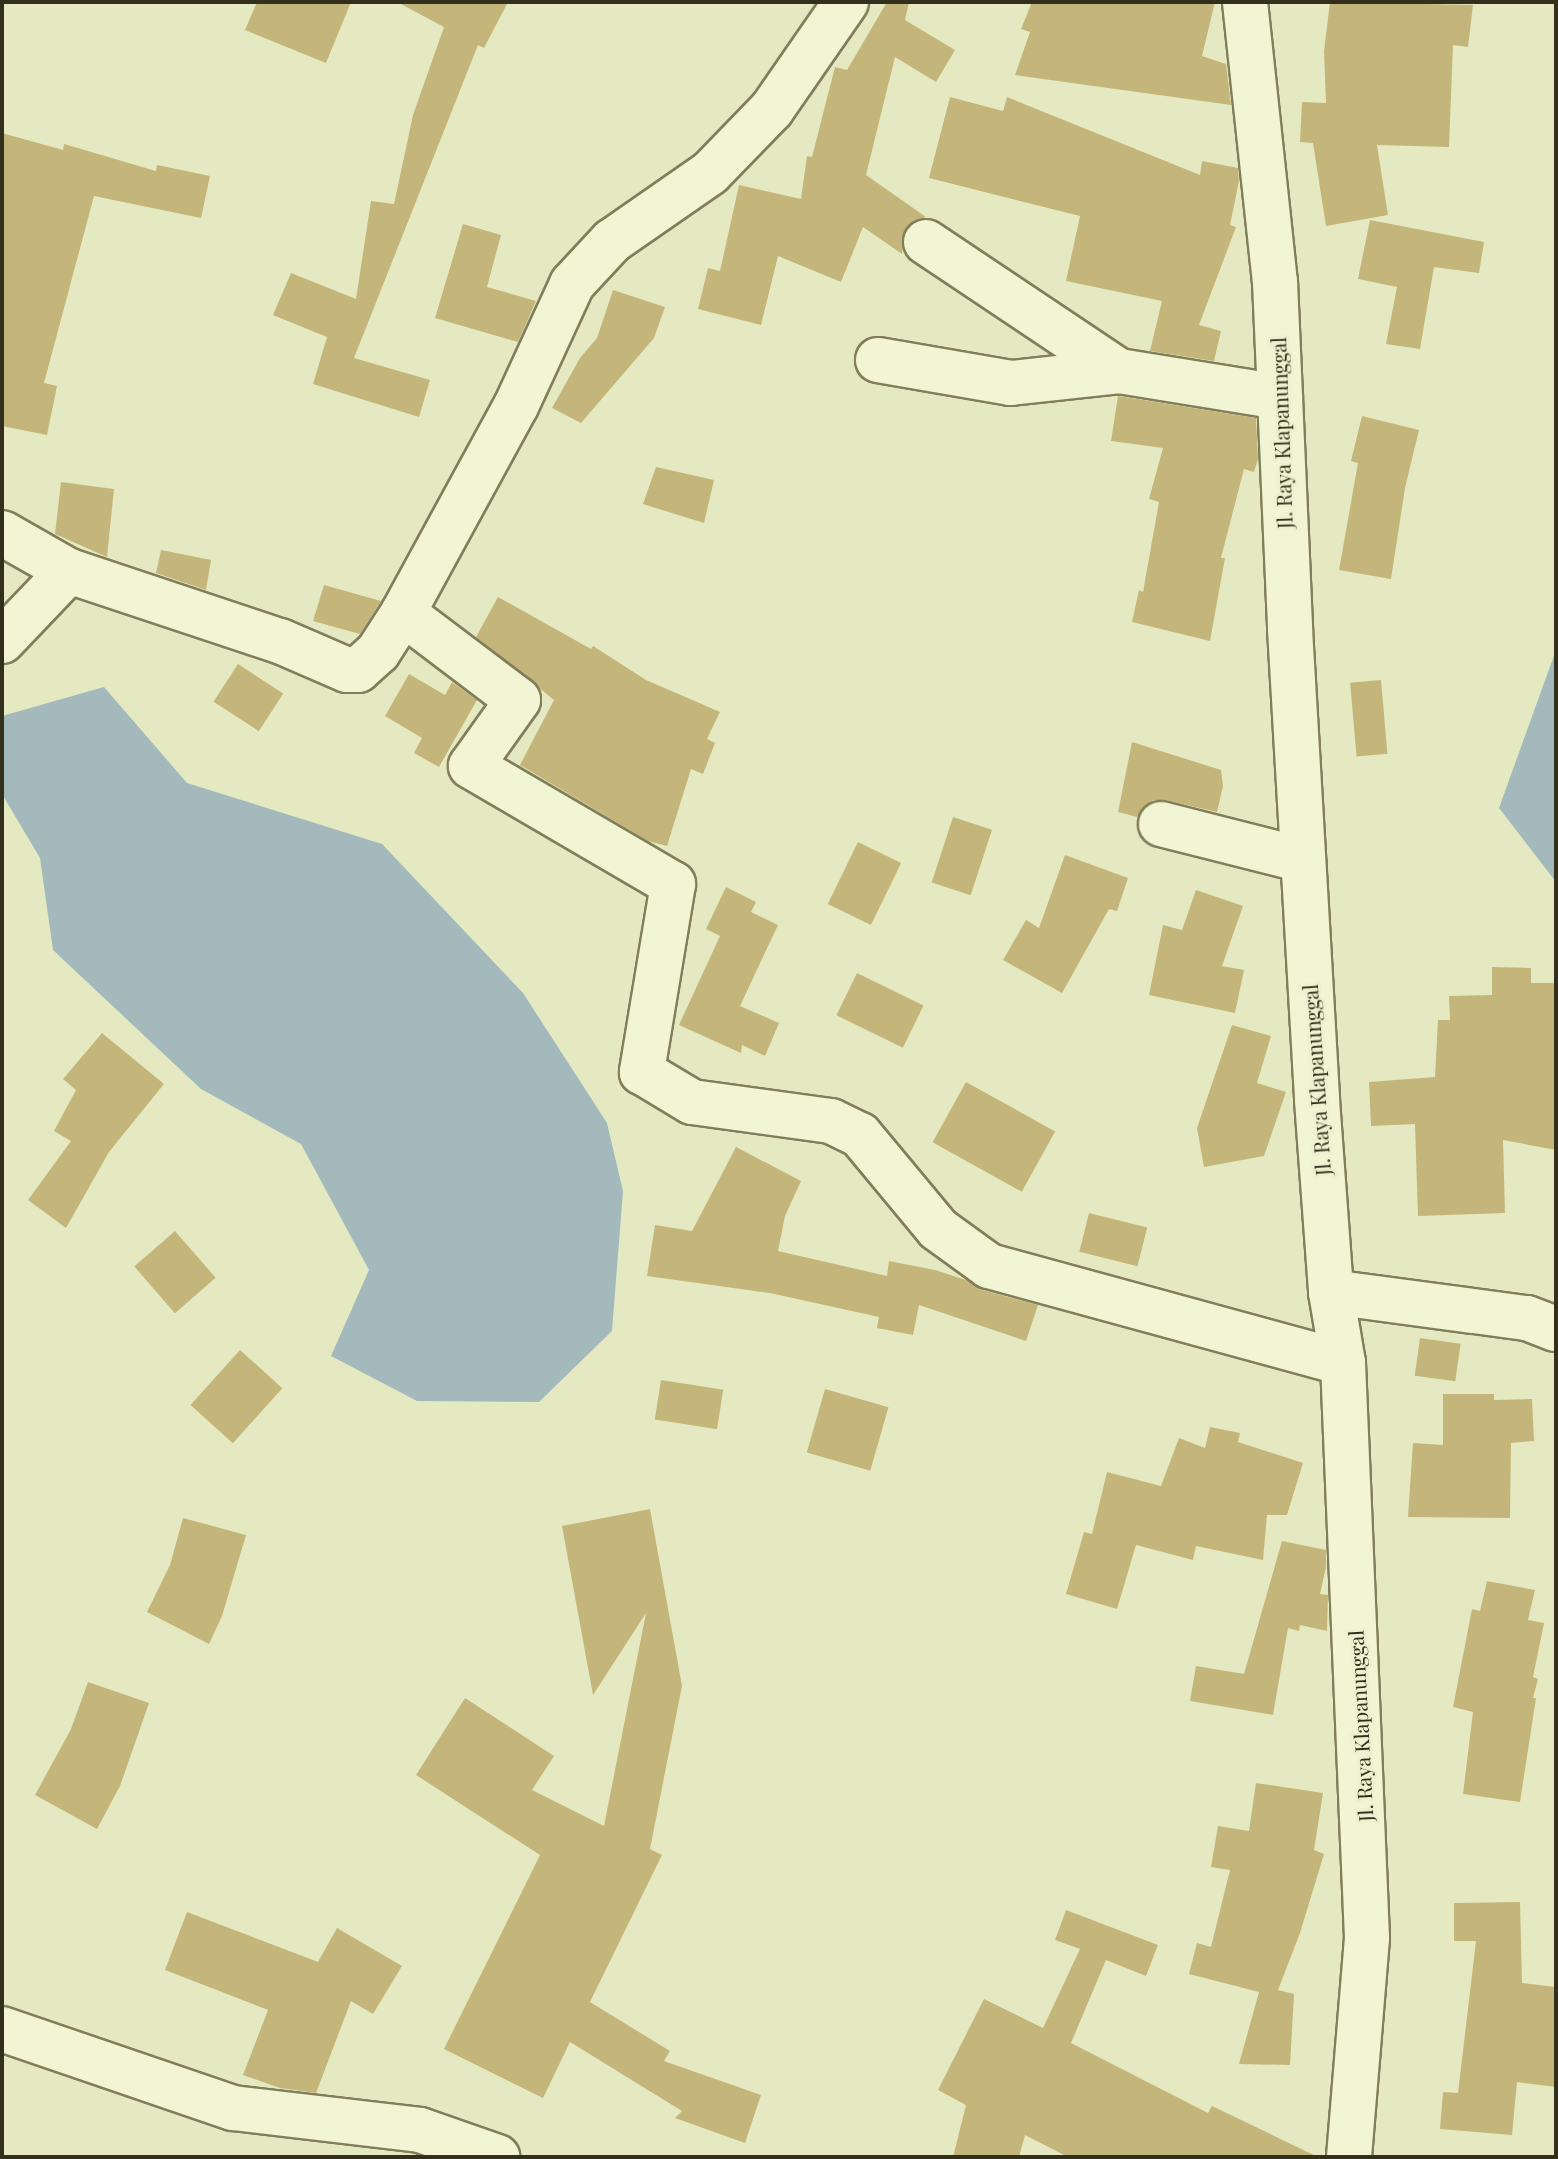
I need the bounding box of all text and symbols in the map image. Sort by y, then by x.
street label: Jl. Raya Klapanunggal [1266,337,1296,529]
street label: Jl. Raya Klapanunggal [1297,983,1335,1177]
street label: Jl. Raya Klapanunggal [1343,1630,1377,1822]

